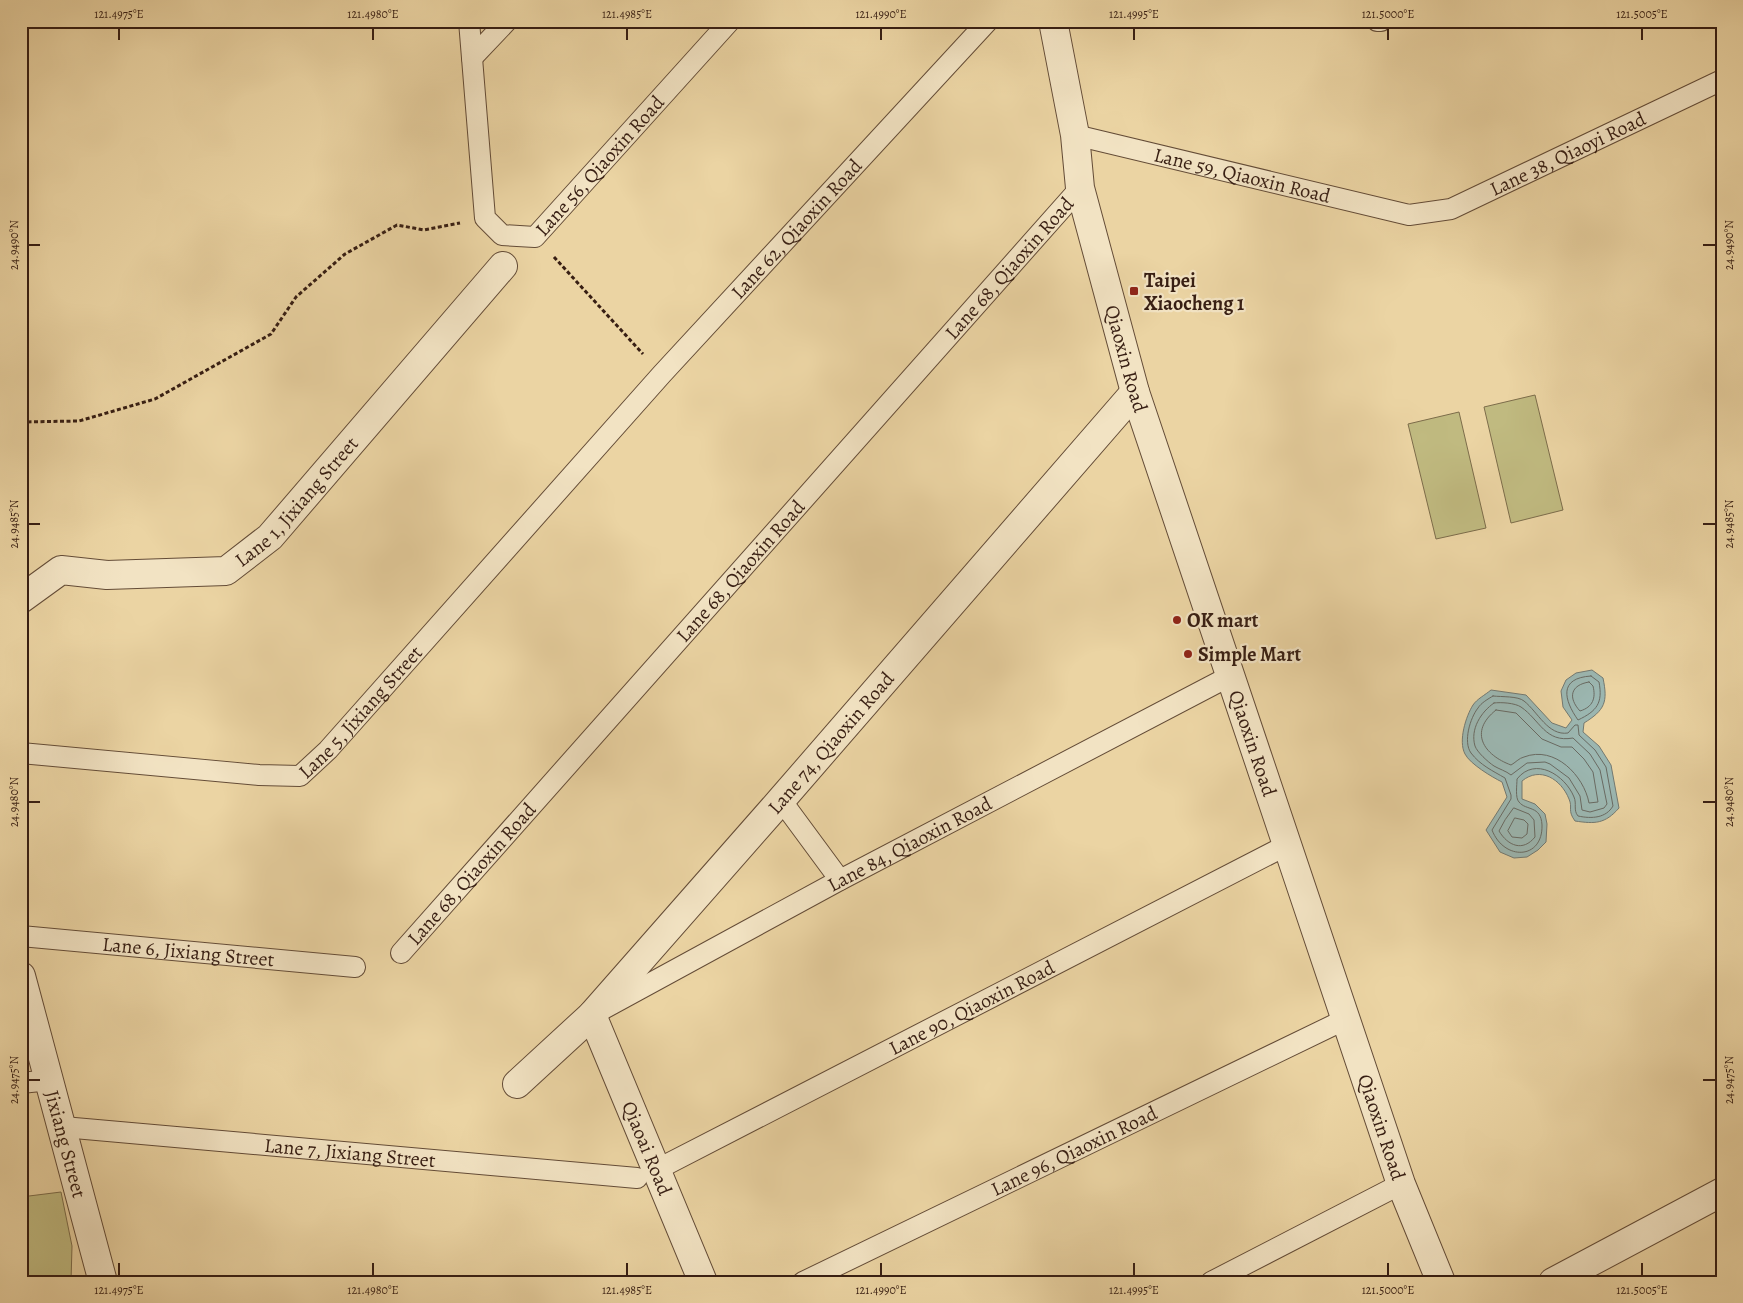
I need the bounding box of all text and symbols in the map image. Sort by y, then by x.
text: 121.4975°E [94,6,144,22]
text: 121.4980°E [347,6,399,22]
text: 121.4985°E [602,6,652,22]
text: 121.4990°E [855,6,907,22]
text: 121.4995°E [1109,6,1159,22]
text: 121.5000°E [1362,6,1414,22]
text: 121.5005°E [1616,6,1668,22]
street label: Lane 56, Qiaoxin Road [529,90,671,242]
street label: Lane 38, Qiaoyi Road [1485,105,1650,203]
street label: Lane 59, Qiaoxin Road [1151,141,1333,210]
street label: Lane 62, Qiaoxin Road [725,153,868,305]
street label: Lane 68, Qiaoxin Road [939,191,1080,345]
text: 24.9490°N [6,220,22,270]
text: 24.9490°N [1721,220,1737,270]
place label: Taipei Xiaocheng 1 [1144,267,1244,317]
marker: Taipei Xiaocheng 1 [1128,285,1140,297]
street label: Qiaoxin Road [1098,302,1154,416]
street label: Lane 1, Jixiang Street [229,431,365,573]
street label: Lane 68, Qiaoxin Road [670,494,811,648]
text: 24.9485°N [6,499,22,548]
text: 24.9485°N [1721,499,1737,548]
place label: OK mart [1187,607,1259,634]
marker: OK mart [1171,614,1183,626]
street label: Lane 5, Jixiang Street [293,640,429,785]
place label: Simple Mart [1198,641,1301,668]
marker: Simple Mart [1182,648,1194,660]
street label: Lane 74, Qiaoxin Road [762,666,901,820]
street label: Qiaoxin Road [1222,687,1283,800]
text: 24.9480°N [6,777,22,827]
text: 24.9480°N [1721,777,1737,827]
street label: Lane 84, Qiaoxin Road [823,790,997,898]
street label: Lane 68, Qiaoxin Road [401,797,542,951]
street label: Lane 6, Jixiang Street [101,931,276,973]
street label: Lane 90, Qiaoxin Road [884,954,1060,1062]
text: 24.9475°N [6,1056,22,1104]
text: 24.9475°N [1721,1056,1737,1104]
street label: Qiaoxin Road [1351,1071,1412,1184]
street label: Jixiang Street [38,1087,93,1201]
street label: Qiaoai Road [615,1097,678,1200]
street label: Lane 96, Qiaoxin Road [987,1099,1162,1203]
street label: Lane 7, Jixiang Street [263,1132,437,1174]
text: 121.4975°E [94,1282,144,1298]
text: 121.4980°E [347,1282,399,1298]
text: 121.4985°E [602,1282,652,1298]
text: 121.4990°E [855,1282,907,1298]
text: 121.4995°E [1109,1282,1159,1298]
text: 121.5000°E [1362,1282,1414,1298]
text: 121.5005°E [1616,1282,1668,1298]

